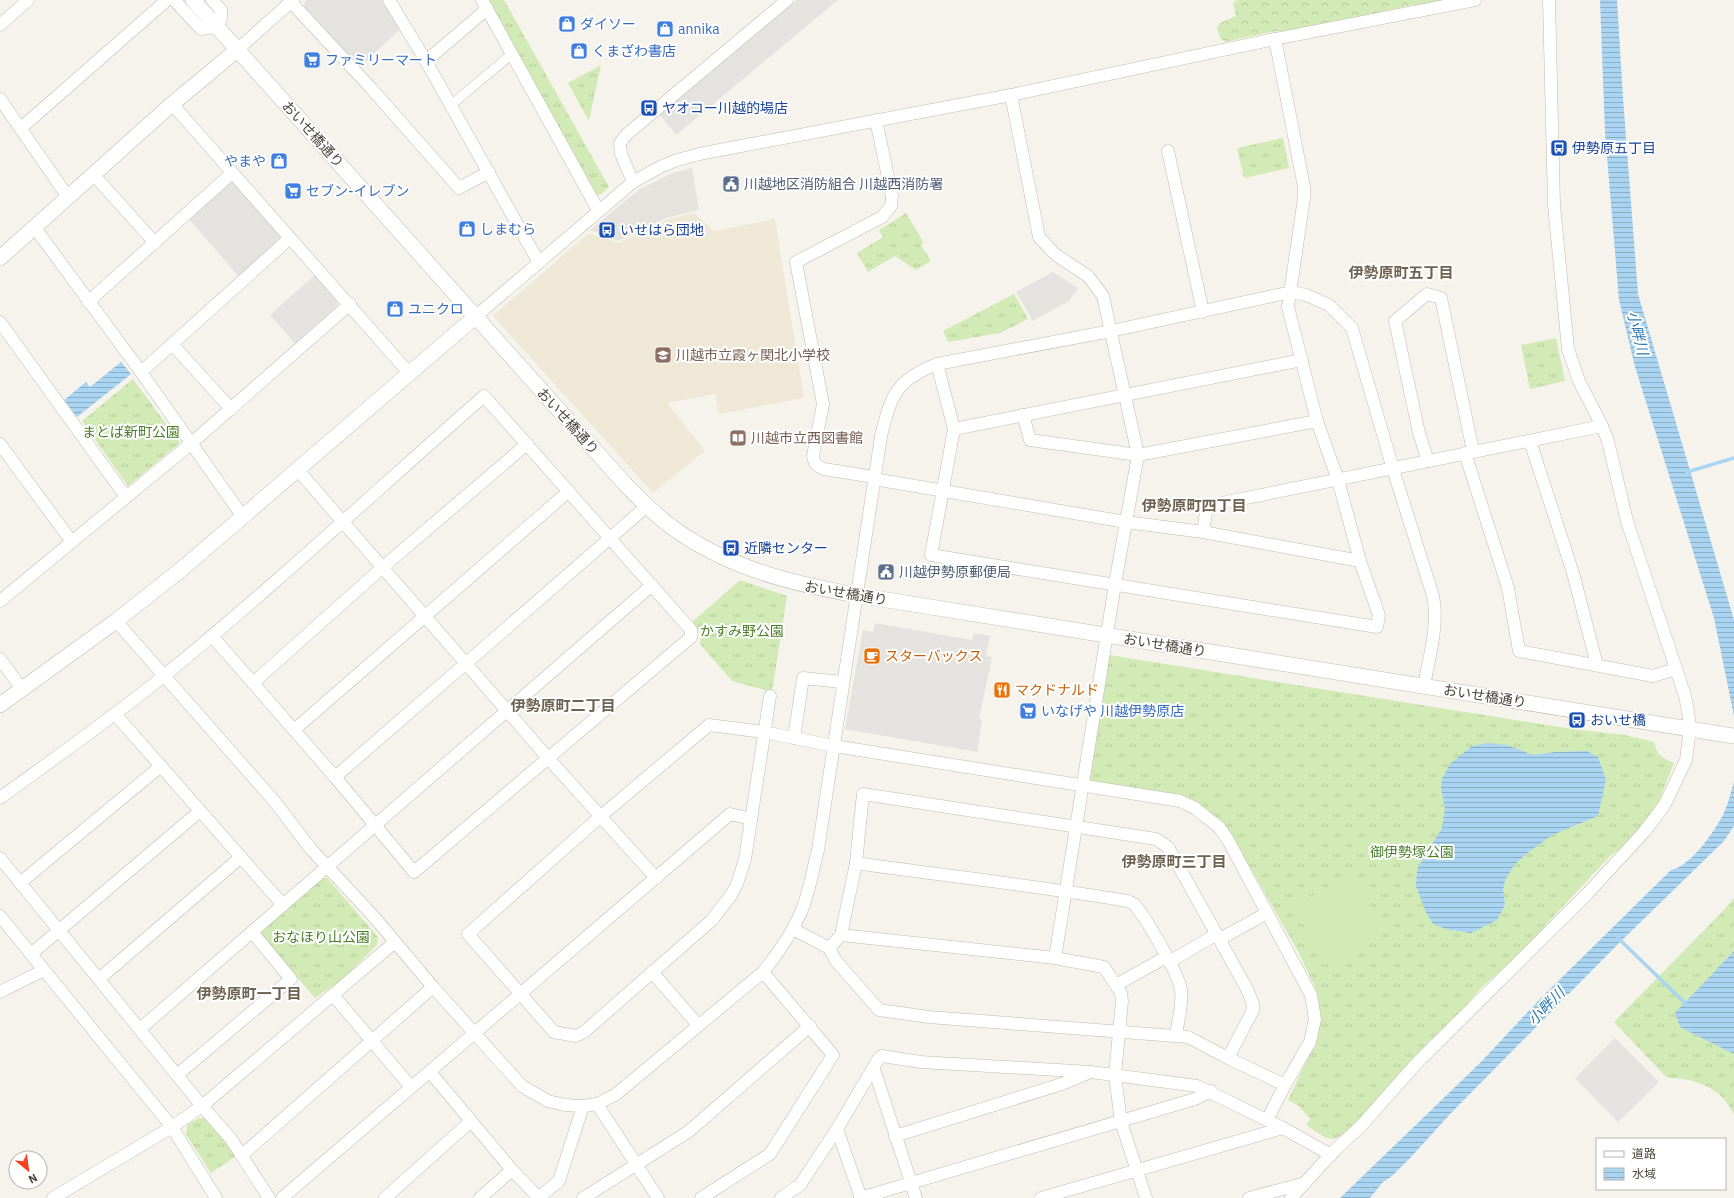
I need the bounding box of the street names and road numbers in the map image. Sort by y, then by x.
street label: おいせ橋通り [278,97,348,171]
street label: おいせ橋通り [533,384,603,458]
street label: おいせ橋通り [803,577,889,609]
street label: おいせ橋通り [1122,630,1208,660]
street label: おいせ橋通り [1442,681,1528,711]

